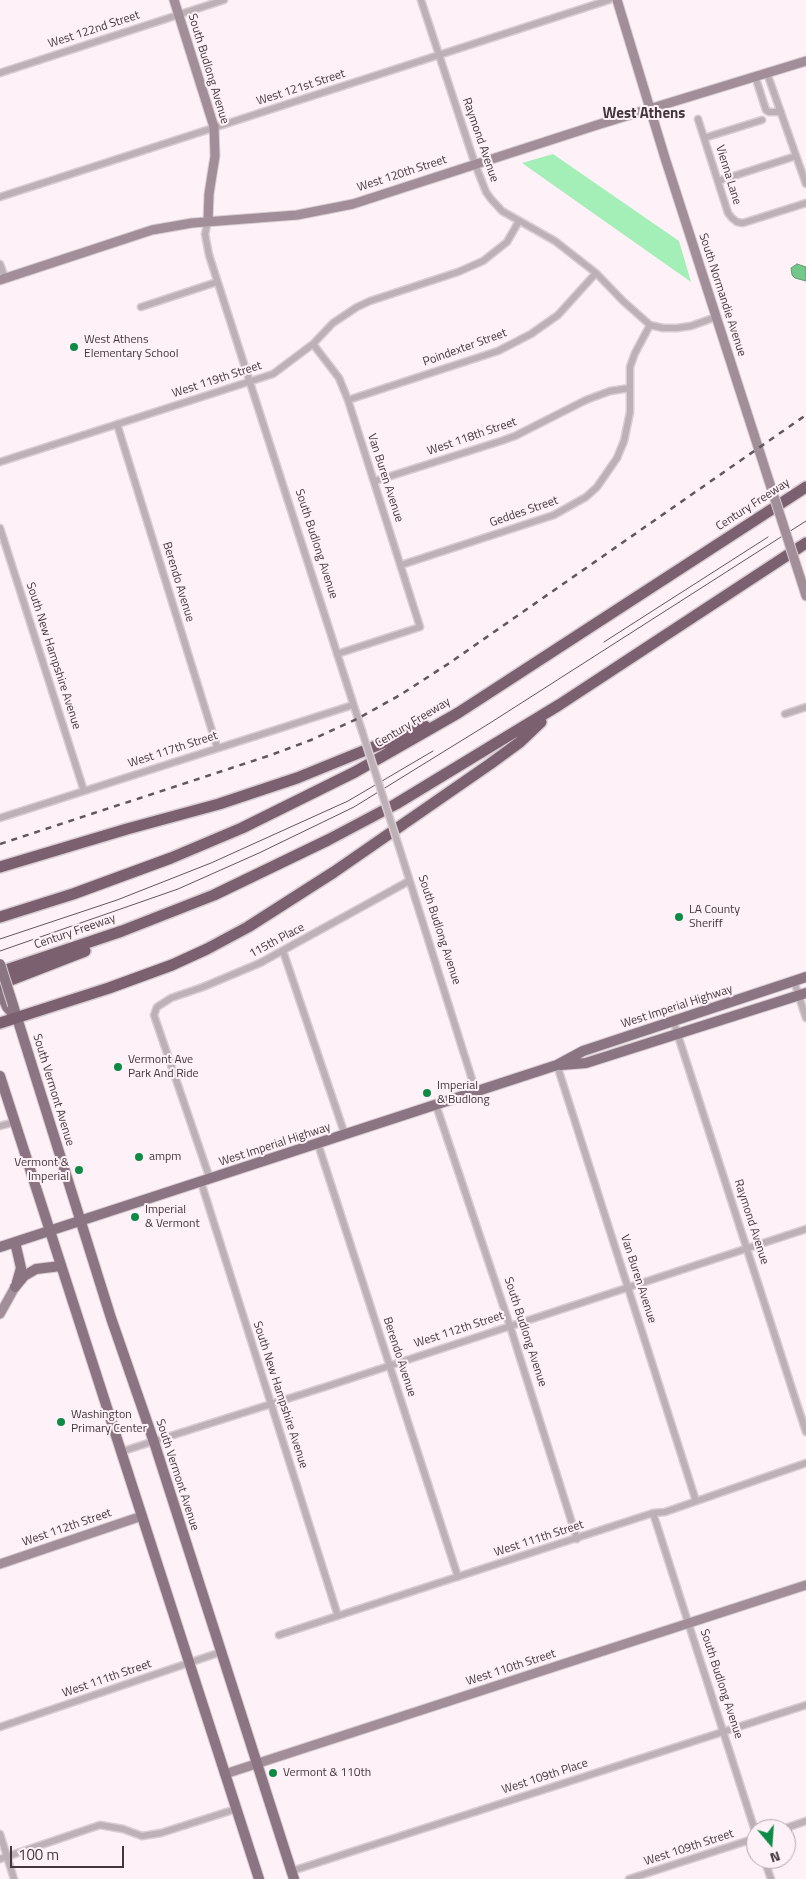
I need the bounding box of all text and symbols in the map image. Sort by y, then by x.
street label: West 122nd Street [46,8,142,52]
street label: South Budlong Avenue [184,12,232,126]
street label: West 121st Street [255,67,347,109]
street label: Raymond Avenue [459,96,501,184]
district label: West Athens [603,105,685,123]
street label: Vienna Lane [712,144,744,206]
street label: West 120th Street [355,153,449,195]
street label: South Normandie Avenue [695,232,749,358]
street label: Poindexter Street [421,326,509,370]
place label: West Athens Elementary School [84,333,178,361]
marker: West Athens Elementary School [68,341,80,353]
street label: West 119th Street [170,359,264,401]
street label: West 118th Street [426,415,518,459]
street label: Van Buren Avenue [364,432,406,524]
street label: Century Freeway [713,476,793,534]
street label: South Budlong Avenue [291,487,341,601]
street label: Geddes Street [488,494,560,530]
street label: Berendo Avenue [159,540,197,624]
street label: South New Hampshire Avenue [22,581,84,731]
street label: Century Freeway [373,695,453,751]
street label: West 117th Street [126,729,220,771]
street label: South Budlong Avenue [414,873,464,987]
place label: LA County Sheriff [689,903,740,931]
street label: Century Freeway [32,911,118,953]
marker: LA County Sheriff [673,911,685,923]
street label: 115th Place [247,920,307,962]
street label: West Imperial Highway [619,982,735,1032]
street label: South Vermont Avenue [29,1032,77,1148]
place label: Vermont Ave Park And Ride [128,1053,199,1081]
marker: Vermont Ave Park And Ride [112,1061,124,1073]
place label: Imperial & Budlong [437,1079,490,1107]
marker: Imperial & Budlong [421,1087,433,1099]
street label: West Imperial Highway [217,1120,333,1170]
place label: ampm [149,1150,181,1164]
marker: ampm [133,1151,145,1163]
place label: Vermont & Imperial [14,1156,69,1184]
marker: Vermont & Imperial [73,1164,85,1176]
street label: Raymond Avenue [730,1178,772,1266]
place label: Imperial & Vermont [145,1203,200,1231]
marker: Imperial & Vermont [129,1211,141,1223]
street label: Van Buren Avenue [617,1233,659,1325]
street label: South Budlong Avenue [500,1275,550,1389]
street label: West 112th Street [412,1309,506,1351]
street label: Berendo Avenue [379,1315,419,1399]
street label: South New Hampshire Avenue [249,1320,311,1470]
place label: Washington Primary Center [71,1408,147,1436]
marker: Washington Primary Center [55,1416,67,1428]
street label: South Vermont Avenue [152,1417,202,1533]
street label: West 112th Street [21,1506,113,1550]
street label: West 111th Street [492,1518,586,1560]
street label: South Budlong Avenue [696,1627,746,1741]
street label: West 110th Street [464,1647,558,1689]
street label: West 111th Street [61,1657,153,1701]
street label: West 109th Place [500,1756,590,1798]
place label: Vermont & 110th [283,1766,371,1780]
marker: Vermont & 110th [267,1767,279,1779]
north arrow [746,1819,796,1869]
street label: West 109th Street [642,1827,736,1869]
scale bar [12,1836,126,1868]
text: 100 m [18,1843,59,1866]
text: N [768,1846,783,1869]

